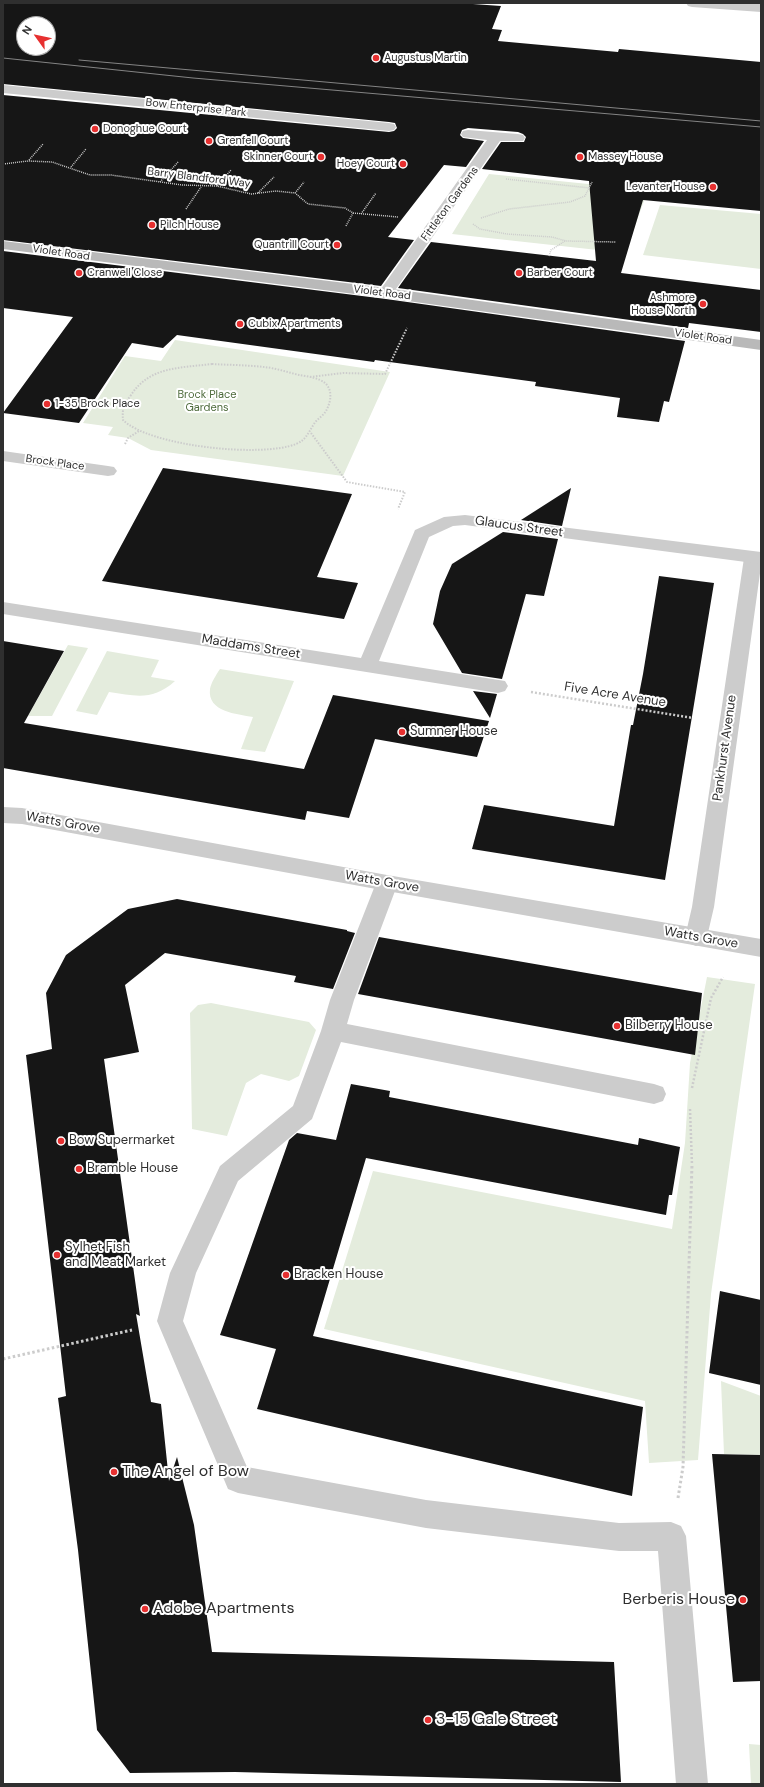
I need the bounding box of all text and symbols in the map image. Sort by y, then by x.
north arrow [16,16,56,56]
text: N [19,23,35,37]
place label: Augustus Martin [384,51,467,65]
marker: Augustus Martin [371,53,381,63]
street label: Bow Enterprise Park [145,96,247,120]
place label: Donoghue Court [103,122,187,136]
marker: Donoghue Court [90,124,100,134]
place label: Grenfell Court [217,134,288,148]
marker: Grenfell Court [204,136,214,146]
place label: Skinner Court [243,150,313,164]
place label: Massey House [588,150,661,164]
marker: Skinner Court [316,152,326,162]
marker: Massey House [575,152,585,162]
place label: Hoey Court [337,157,395,171]
marker: Hoey Court [398,159,408,169]
street label: Fittleton Gardens [419,164,481,244]
street label: Barry Blandford Way [147,165,251,191]
place label: Levanter House [626,180,705,194]
marker: Levanter House [708,182,718,192]
place label: Pilch House [160,218,219,232]
marker: Pilch House [147,220,157,230]
place label: Quantrill Court [254,238,329,252]
marker: Quantrill Court [332,240,342,250]
street label: Violet Road [31,242,91,264]
place label: Cranwell Close [87,266,162,280]
place label: Barber Court [527,266,593,280]
marker: Cranwell Close [74,268,84,278]
marker: Barber Court [514,268,524,278]
street label: Violet Road [352,283,412,303]
place label: Ashmore House North [631,291,695,317]
marker: Ashmore House North [698,299,708,309]
place label: Cubix Apartments [248,317,341,331]
marker: Cubix Apartments [235,319,245,329]
street label: Violet Road [673,326,733,348]
park label: Brock Place Gardens [177,388,237,414]
place label: 1-35 Brock Place [55,397,140,411]
marker: 1-35 Brock Place [42,399,52,409]
street label: Brock Place [25,452,85,474]
street label: Glaucus Street [474,513,564,541]
street label: Maddams Street [201,631,301,663]
street label: Five Acre Avenue [563,679,667,711]
street label: Pankhurst Avenue [710,694,740,802]
place label: Sumner House [410,724,498,740]
marker: Sumner House [397,727,407,737]
street label: Watts Grove [25,809,101,837]
street label: Watts Grove [344,868,420,896]
street label: Watts Grove [663,924,739,952]
place label: Bilberry House [625,1018,713,1034]
marker: Bilberry House [612,1021,622,1031]
place label: Bow Supermarket [69,1133,175,1149]
marker: Bow Supermarket [56,1136,66,1146]
place label: Bramble House [87,1161,178,1177]
marker: Bramble House [74,1164,84,1174]
place label: Sylhet Fish and Meat Market [65,1240,166,1271]
marker: Sylhet Fish and Meat Market [52,1250,62,1260]
place label: Bracken House [294,1267,383,1283]
marker: Bracken House [281,1270,291,1280]
place label: The Angel of Bow [122,1462,249,1482]
marker: The Angel of Bow [109,1467,119,1477]
place label: Berberis House [623,1590,735,1610]
marker: Berberis House [738,1595,748,1605]
place label: Adobe Apartments [153,1599,294,1619]
marker: Adobe Apartments [140,1604,150,1614]
place label: 3-15 Gale Street [436,1710,556,1730]
marker: 3-15 Gale Street [423,1715,433,1725]

